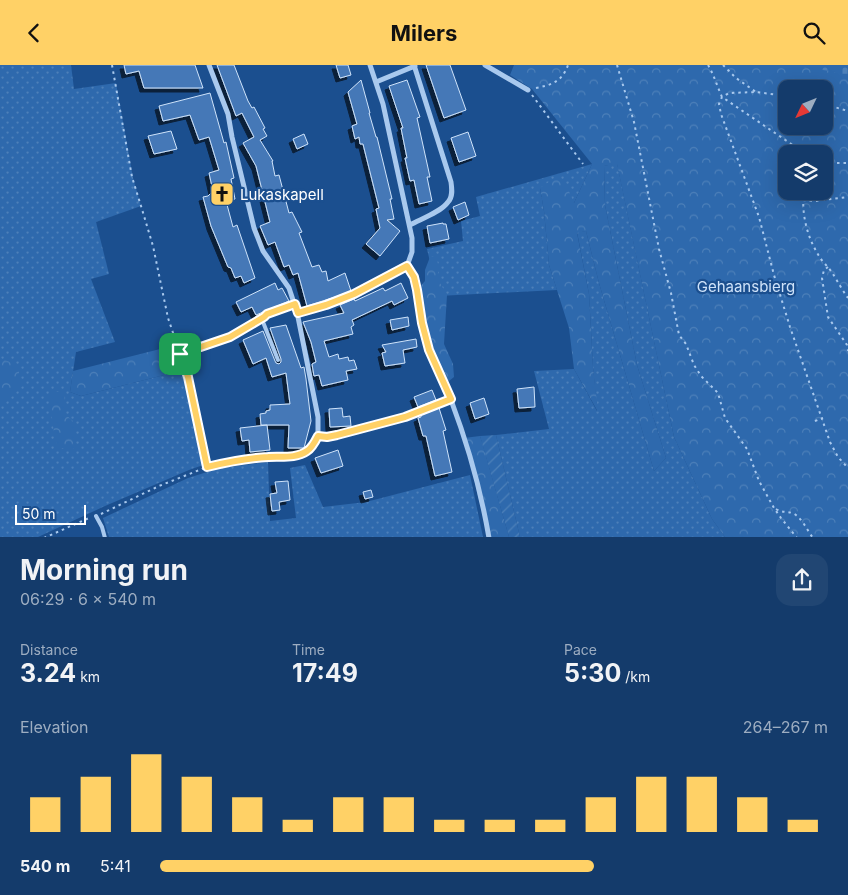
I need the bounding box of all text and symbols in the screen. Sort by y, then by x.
icon: back [20,19,48,47]
icon: search [800,19,828,47]
text: Milers [391,20,457,46]
north arrow [778,80,832,135]
map controls [778,80,833,200]
button: layers [778,145,833,200]
church icon: Lukaskapell [209,181,235,207]
place label: Lukaskapell [240,185,324,204]
park label: Gehaansbierg [697,277,795,296]
pin [159,333,201,375]
icon: arrive [166,340,194,368]
scale bar [15,503,86,526]
text: 50 m [22,505,56,522]
text: Morning run [20,553,188,587]
button: share [776,554,828,606]
text: 06:29 · 6 × 540 m [20,589,156,609]
text: Distance [20,641,78,658]
text: Time [292,641,325,658]
text: Pace [564,641,597,658]
text: 3.24 [20,658,76,688]
text: 17:49 [292,658,358,688]
text: 5:30 [564,658,621,688]
text: km [76,668,100,685]
text: /km [621,668,650,685]
text: Elevation [20,717,89,737]
text: 264–267 m [743,717,828,737]
text: 540 m [20,856,70,876]
text: 5:41 [100,856,131,876]

